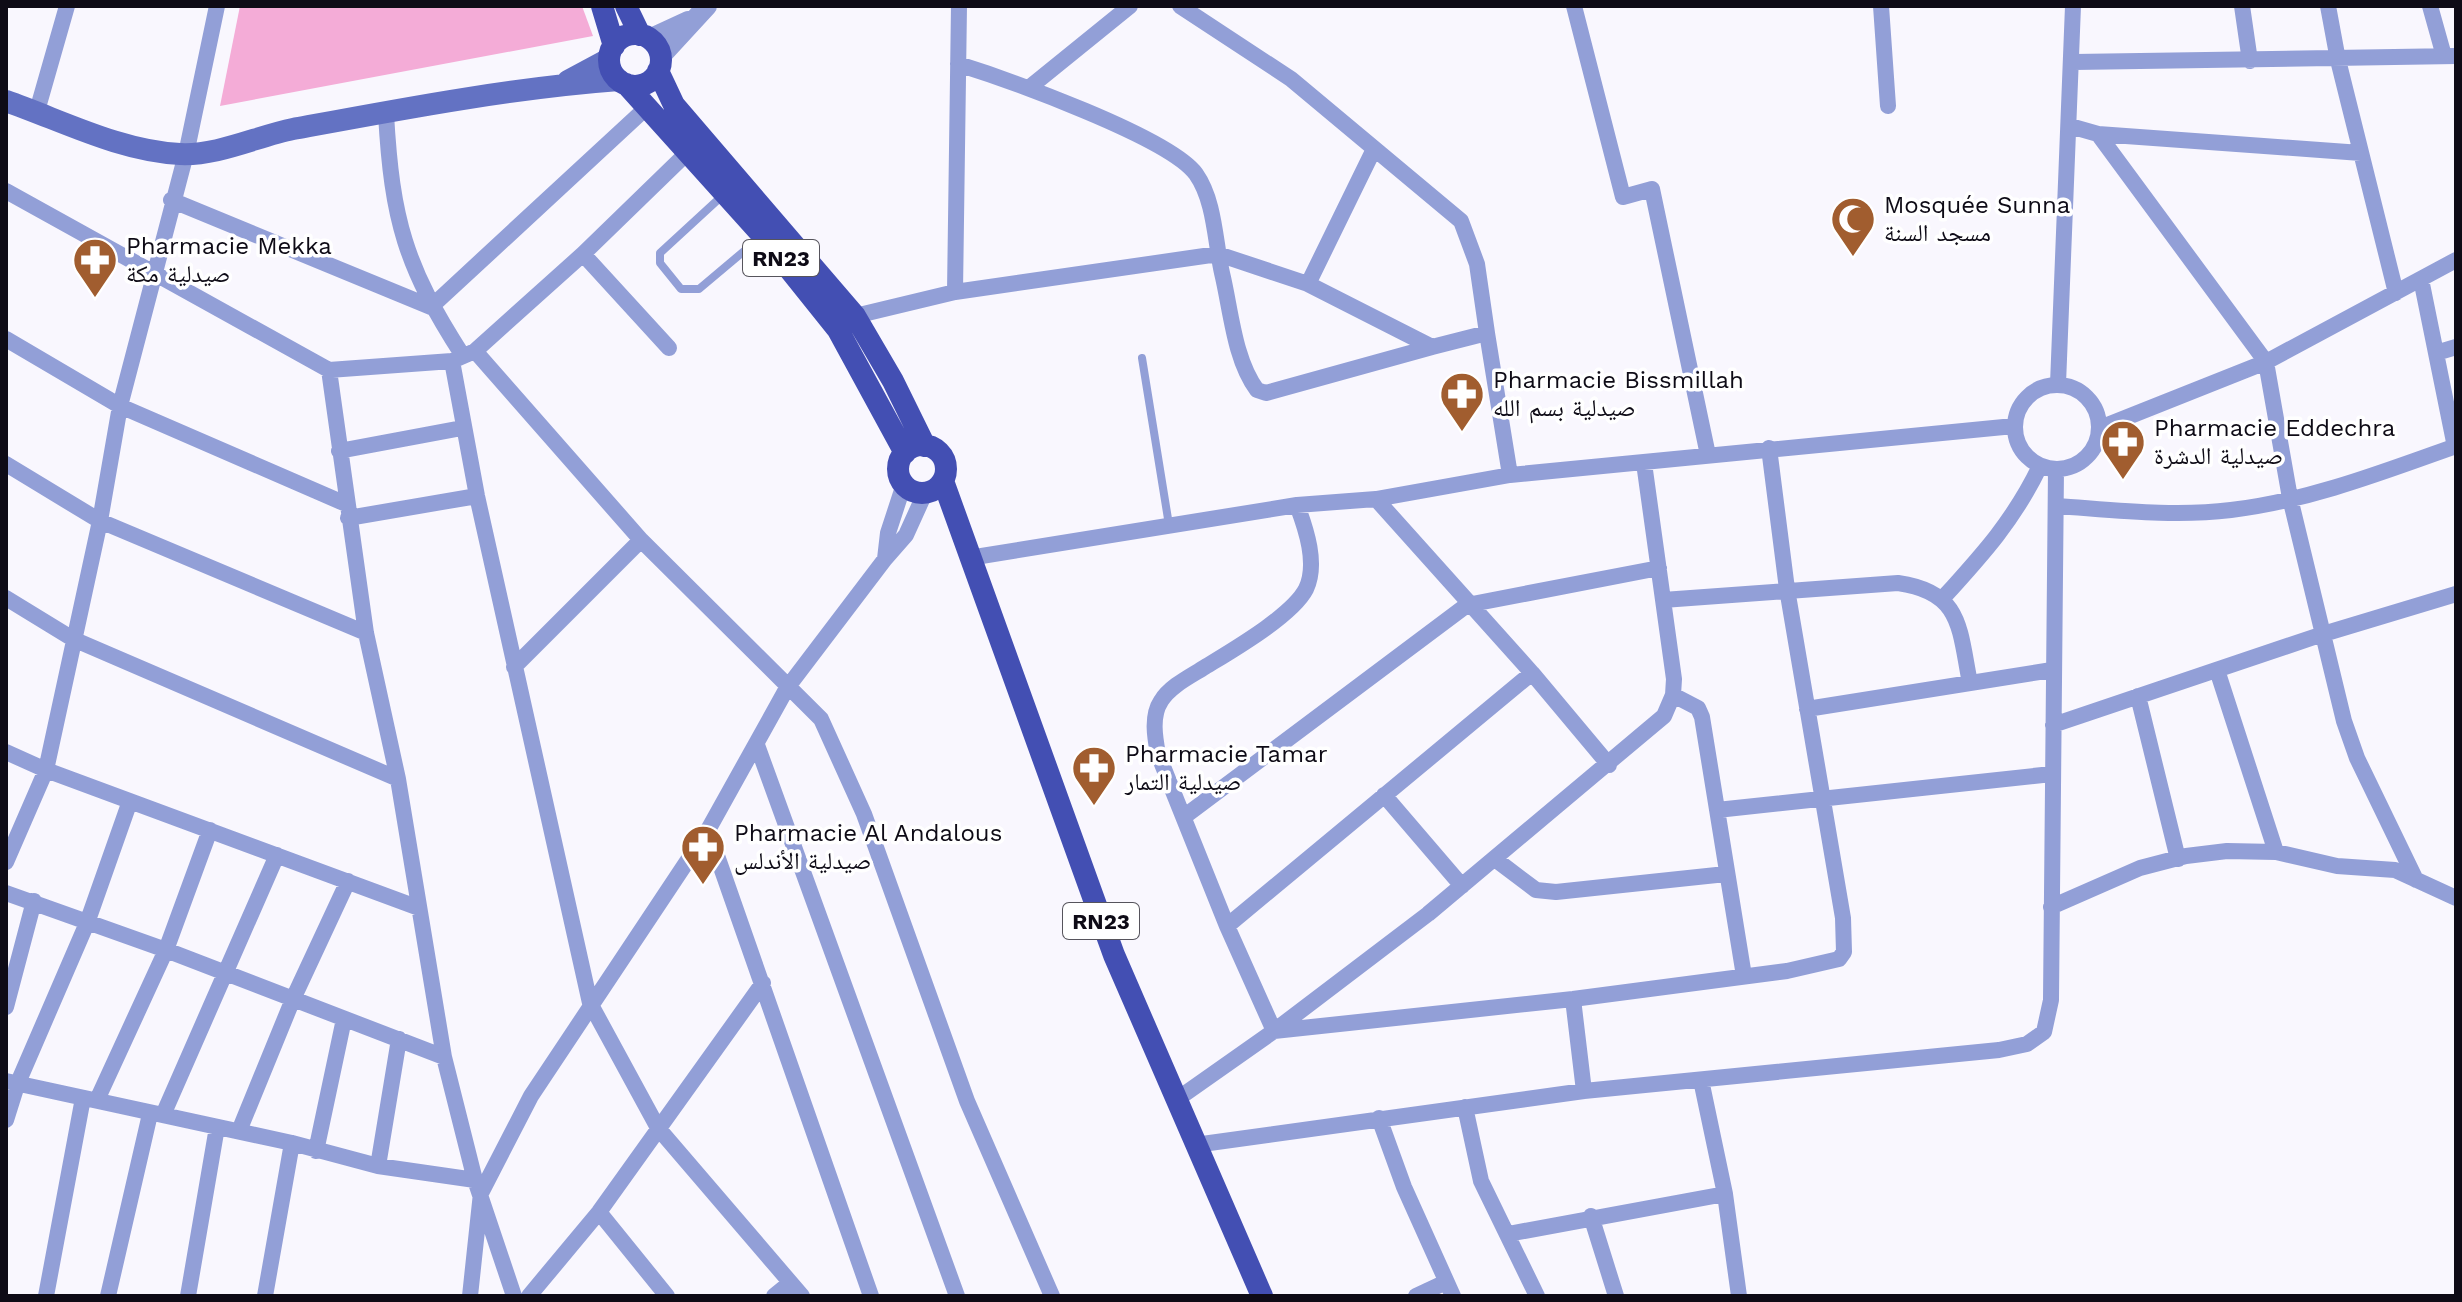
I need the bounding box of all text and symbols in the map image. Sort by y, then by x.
place label: Mosquée Sunna مسجد السنة [1884,191,2070,247]
mosque icon: Mosquée Sunna مسجد السنة [1829,195,1877,258]
place label: Pharmacie Mekka صيدلية مكة [126,232,332,288]
pharmacy icon: Pharmacie Mekka صيدلية مكة [71,236,119,299]
road number: RN23 [743,240,819,276]
place label: Pharmacie Bissmillah صيدلية بسم الله [1493,366,1744,424]
pharmacy icon: Pharmacie Bissmillah صيدلية بسم الله [1438,370,1486,433]
place label: Pharmacie Eddechra صيدلية الدشرة [2154,414,2395,470]
pharmacy icon: Pharmacie Eddechra صيدلية الدشرة [2099,418,2147,481]
place label: Pharmacie Tamar صيدلية التمار [1124,740,1328,796]
pharmacy icon: Pharmacie Tamar صيدلية التمار [1070,744,1118,807]
place label: Pharmacie Al Andalous صيدلية الأندلس [734,819,1002,875]
pharmacy icon: Pharmacie Al Andalous صيدلية الأندلس [679,823,727,886]
road number: RN23 [1063,903,1139,939]

